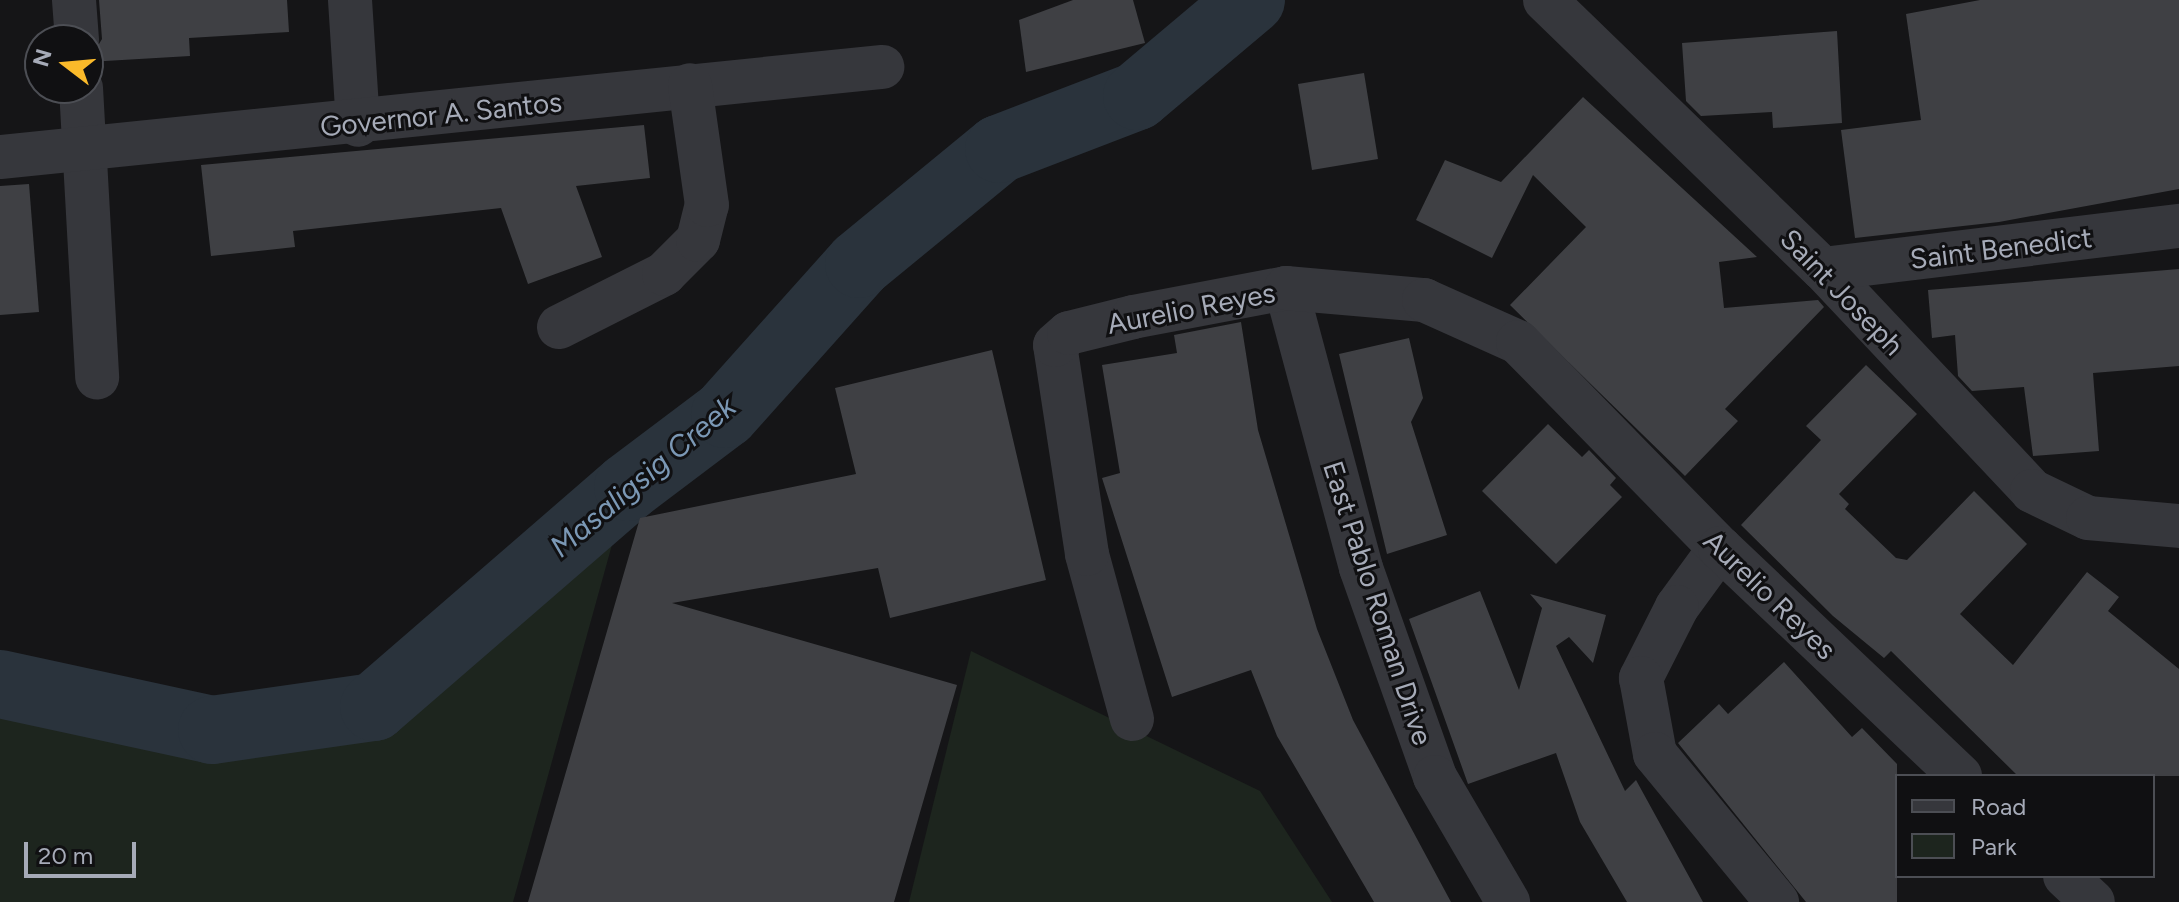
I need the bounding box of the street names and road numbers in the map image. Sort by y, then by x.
street label: Governor A. Santos [318,85,564,143]
street label: Saint Benedict [1908,220,2094,276]
street label: Saint Joseph [1774,222,1910,362]
street label: Aurelio Reyes [1104,275,1278,341]
street label: East Pablo Roman Drive [1316,457,1440,749]
street label: Aurelio Reyes [1697,524,1843,666]

